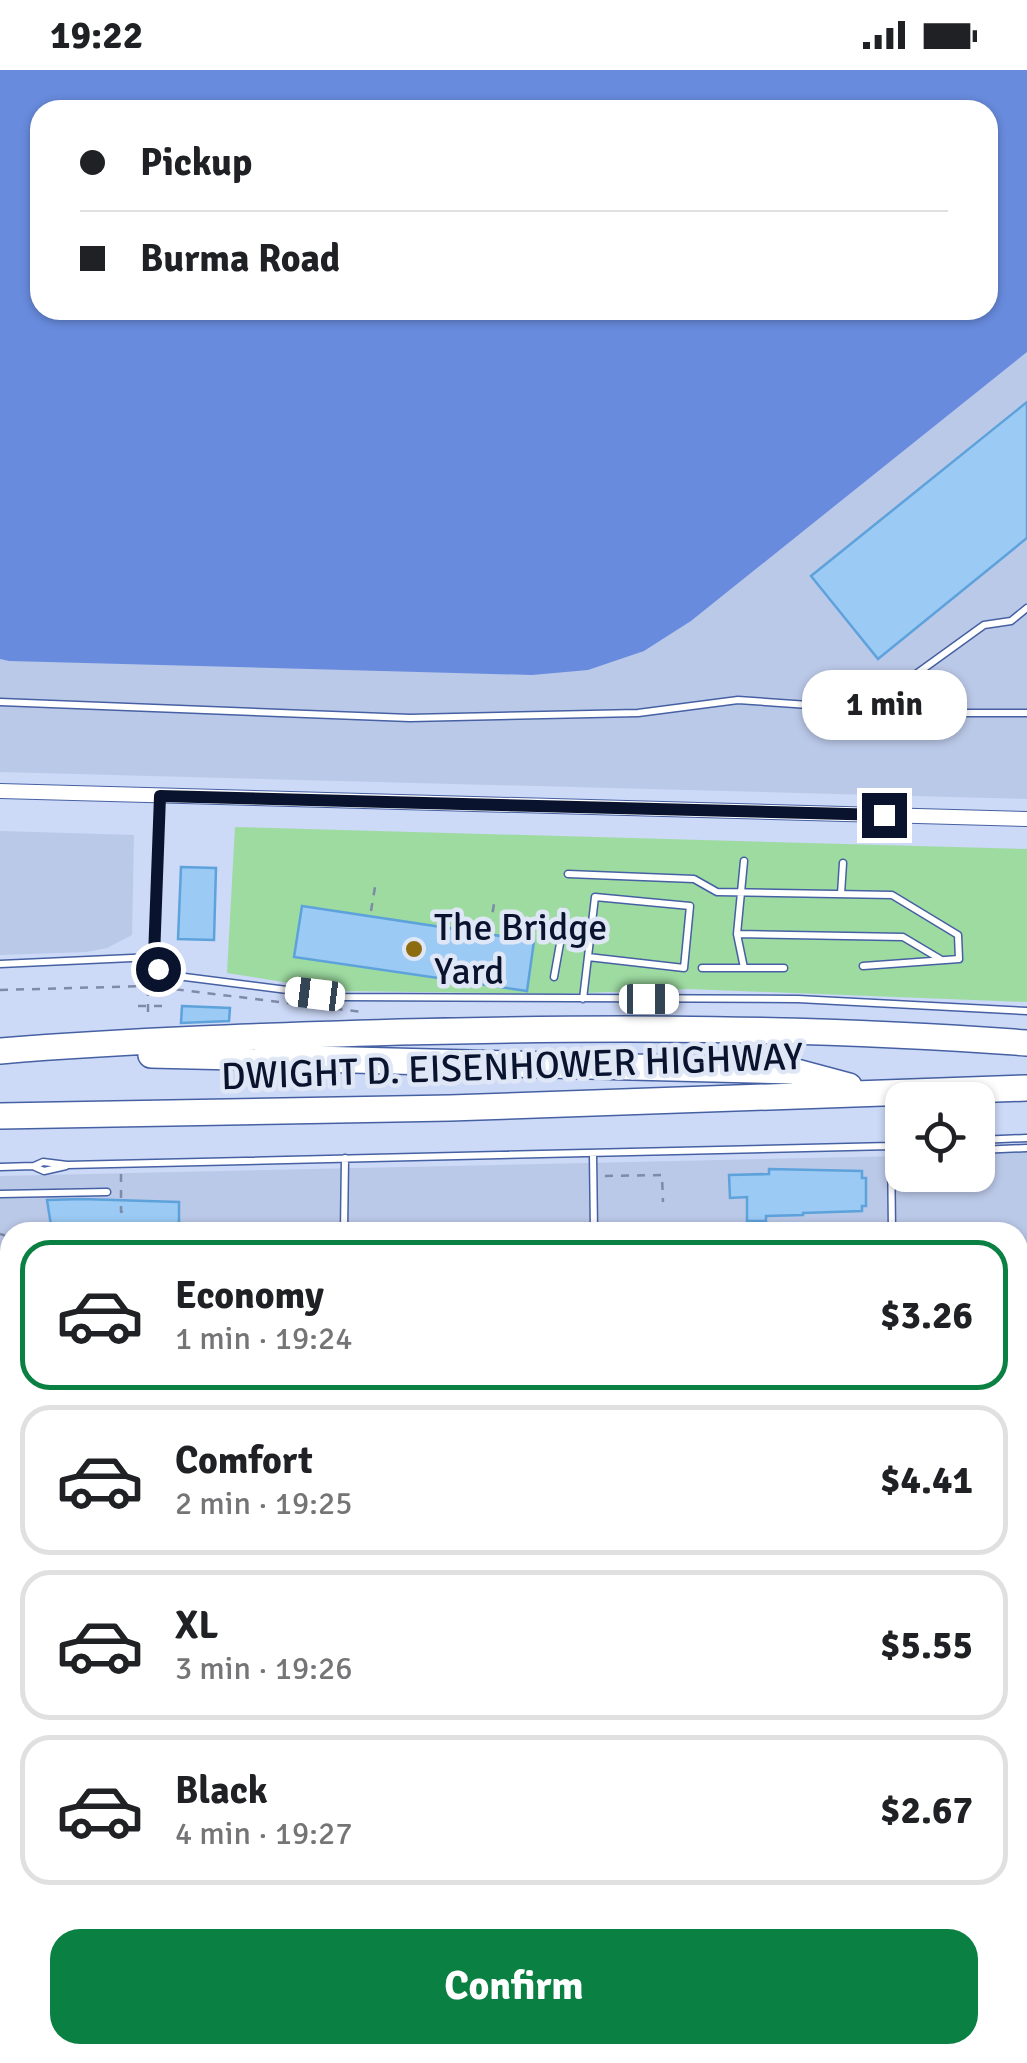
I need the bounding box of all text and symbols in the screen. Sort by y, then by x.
text: 19:22 [50,12,143,59]
text: Pickup [140,139,252,186]
text: Burma Road [140,235,340,282]
callout: 1 min [802,670,966,740]
text: 1 min [846,685,923,724]
route end [862,793,907,838]
place label: The Bridge Yard [434,904,607,995]
marker: The Bridge Yard [403,938,425,960]
route start [136,947,181,992]
car [283,975,347,1013]
car [619,984,679,1014]
street label: DWIGHT D. EISENHOWER HIGHWAY [220,1033,804,1100]
map controls [885,1082,995,1192]
button: locate [885,1082,995,1192]
icon: car [55,1270,145,1360]
text: Economy [175,1272,324,1319]
text: $3.26 [880,1292,973,1339]
text: 1 min · 19:24 [175,1319,353,1358]
icon: car [55,1435,145,1525]
text: Comfort [175,1437,313,1484]
text: $4.41 [880,1457,973,1504]
text: 2 min · 19:25 [175,1484,353,1523]
icon: car [55,1600,145,1690]
text: XL [175,1602,218,1649]
text: $5.55 [880,1622,973,1669]
text: 3 min · 19:26 [175,1649,353,1688]
icon: car [55,1765,145,1855]
text: Black [175,1767,268,1814]
text: $2.67 [880,1787,973,1834]
text: 4 min · 19:27 [175,1814,353,1853]
button: Confirm [50,1929,978,2044]

